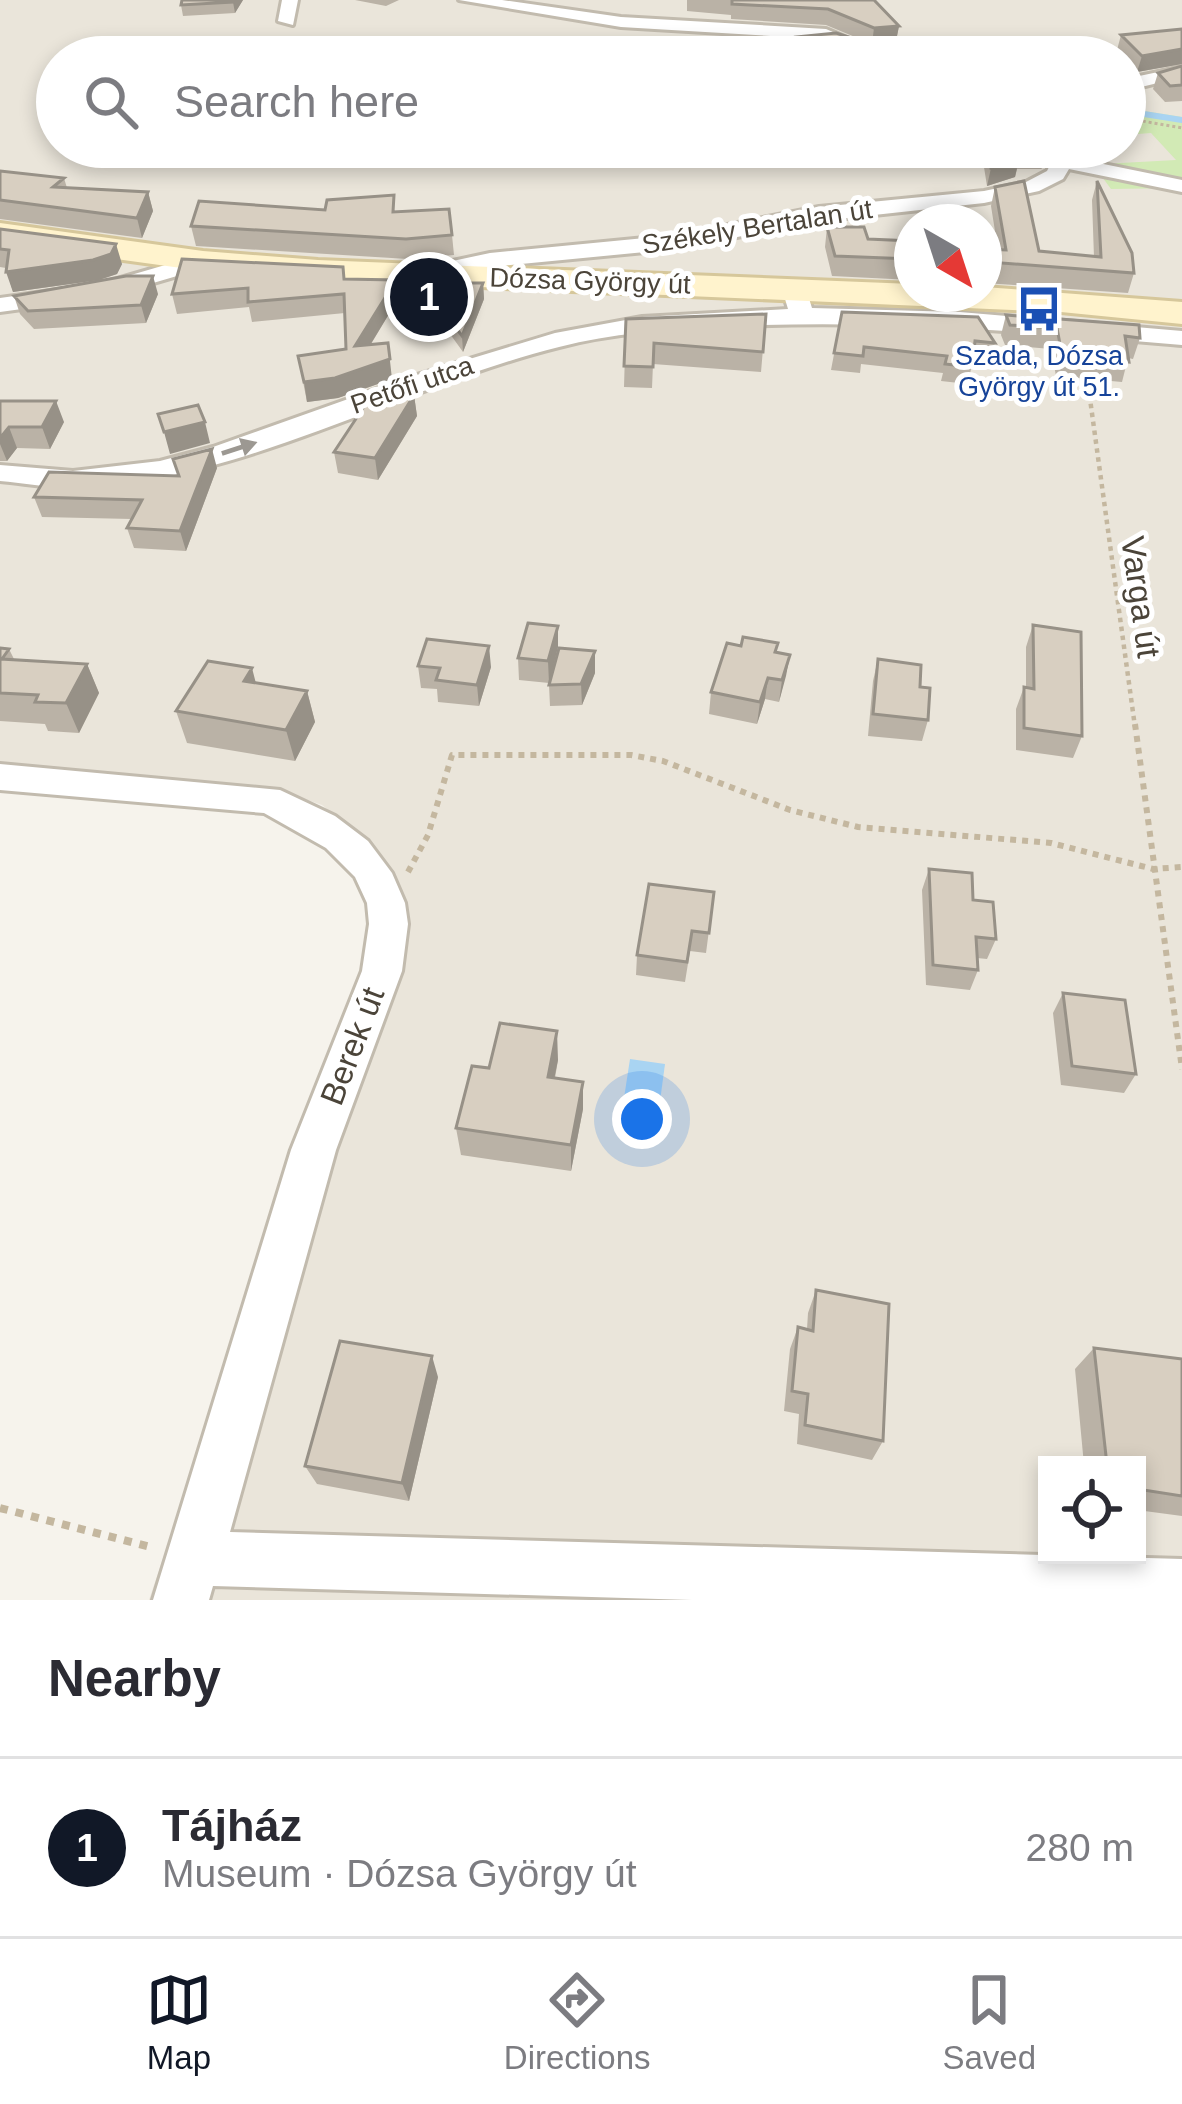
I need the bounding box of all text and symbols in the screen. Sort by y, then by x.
search box [36,36,1146,168]
icon: search [78,69,144,135]
text: Search here [174,76,419,127]
street label: Székely Bertalan út [640,194,875,260]
north arrow [894,204,1002,312]
pin: 1 [390,252,468,342]
street label: Dózsa György út [489,263,691,300]
bus stop icon: Szada, Dózsa György út 51. [1014,284,1064,334]
place label: Szada, Dózsa György út 51. [955,341,1124,402]
street label: Petőfi utca [347,350,478,420]
one-way arrow [221,437,258,456]
street label: Varga út [1114,534,1168,660]
street label: Berek út [313,982,391,1110]
your location [612,1089,672,1149]
map controls [1038,1456,1146,1564]
button: locate [1038,1456,1146,1564]
text: Nearby [48,1650,221,1707]
text: Tájház [162,1800,302,1851]
text: 1 [76,1826,98,1869]
text: 280 m [1026,1826,1134,1869]
text: Museum · Dózsa György út [162,1852,637,1895]
tab: Map [146,1967,212,2077]
tab: Directions [504,1967,651,2077]
tab: Saved [942,1967,1036,2077]

